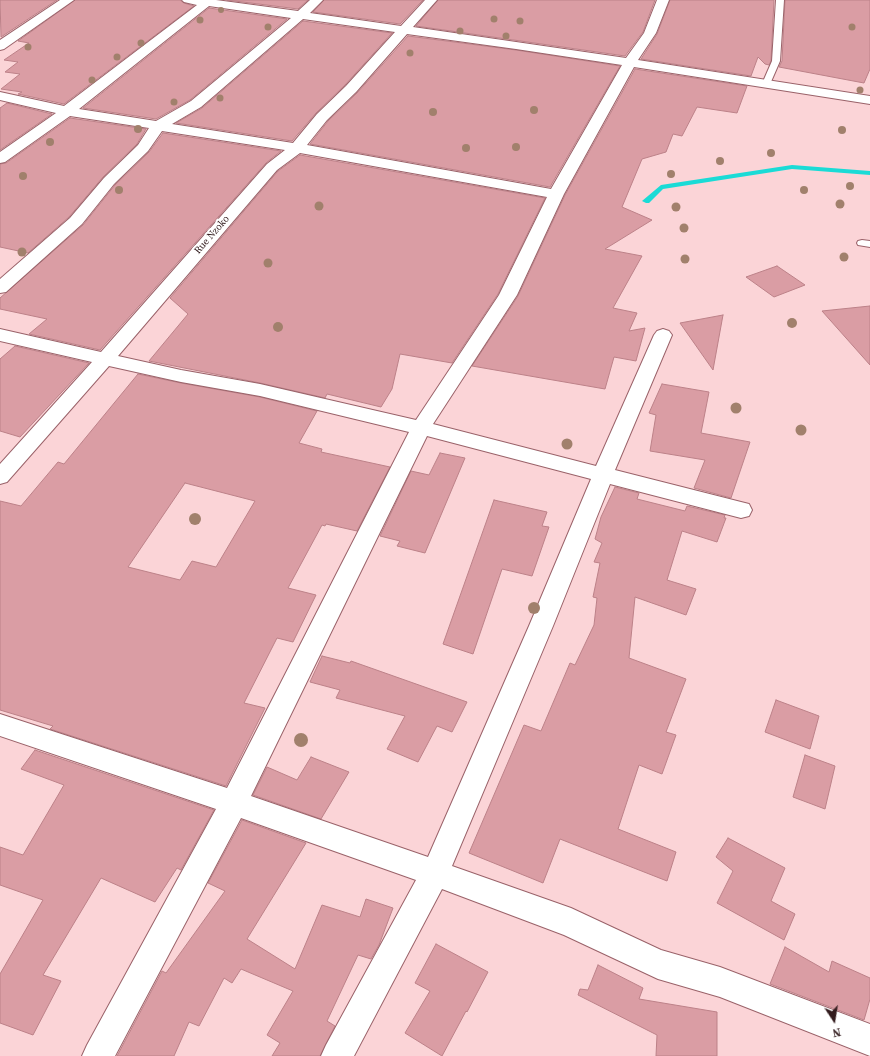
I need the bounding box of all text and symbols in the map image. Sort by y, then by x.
street label: Rue Nzoko [192,213,232,257]
north arrow [814,1000,854,1040]
text: N [831,1024,842,1040]

